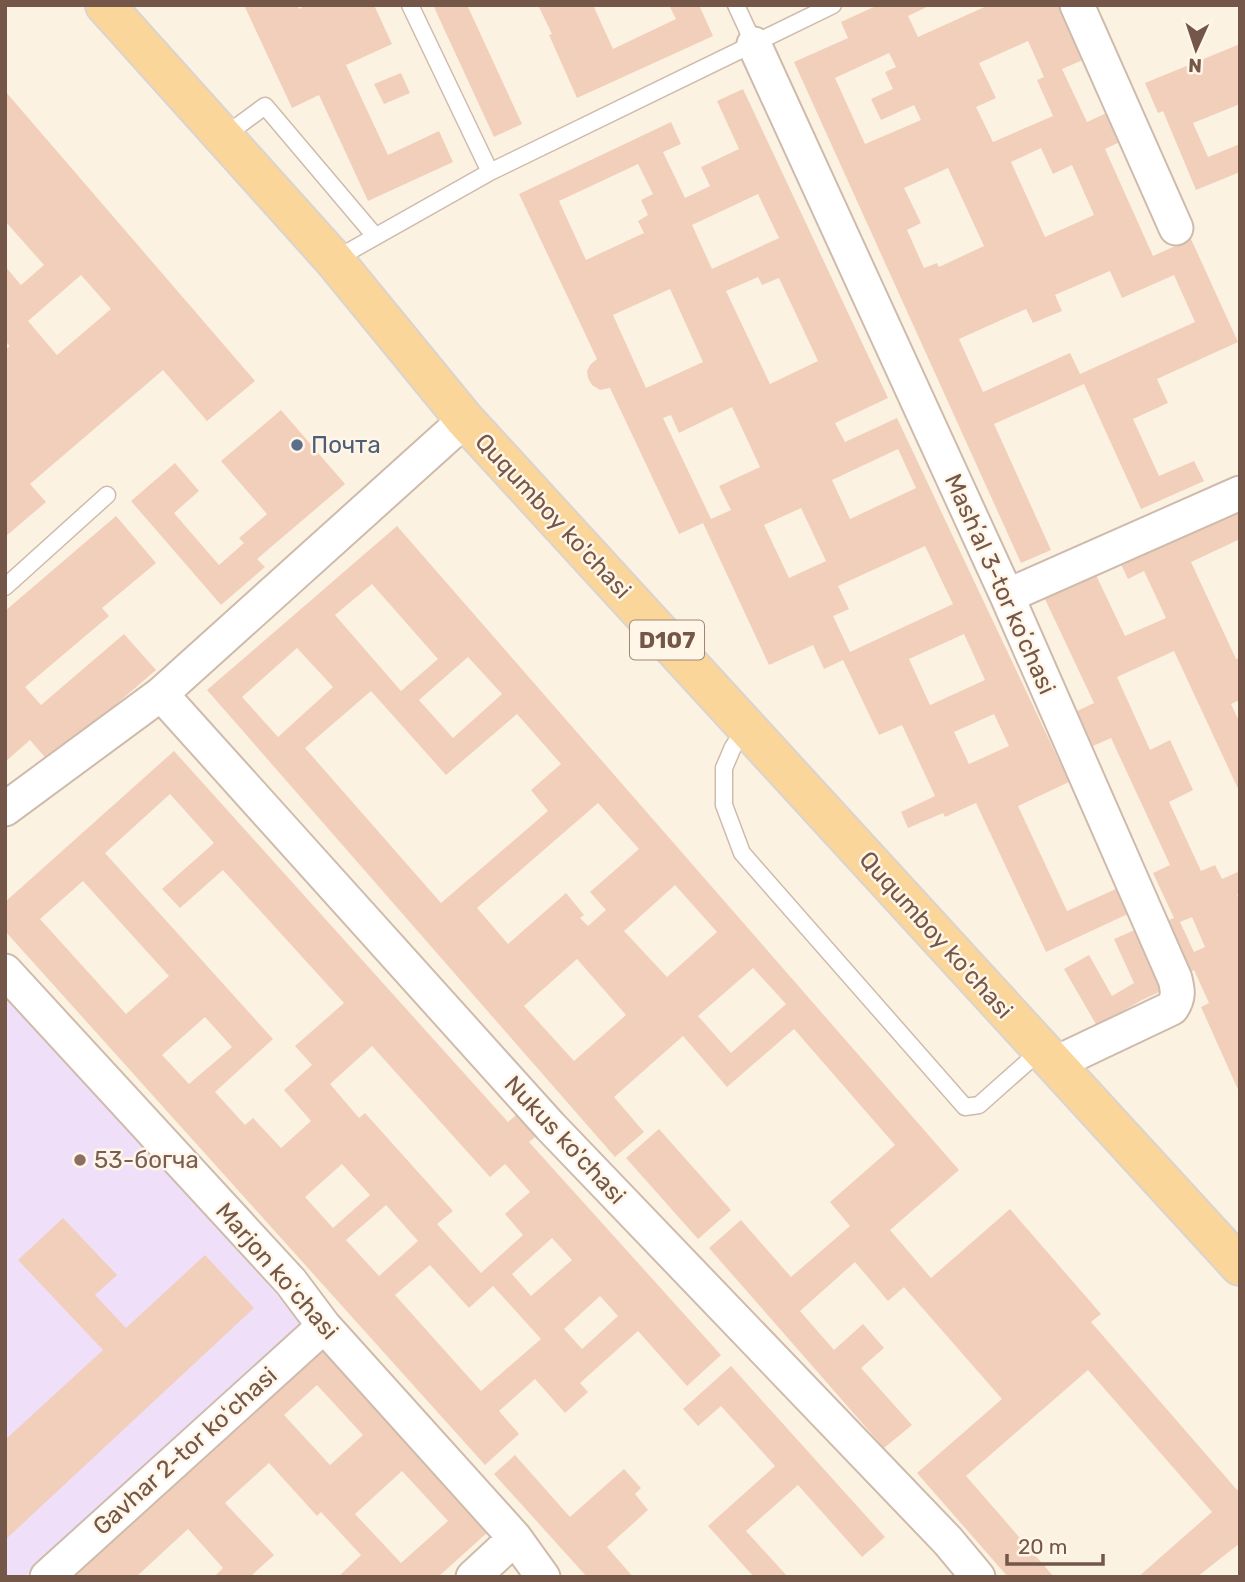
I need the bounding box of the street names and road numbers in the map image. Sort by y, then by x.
street label: Ququmboy ko'chasi [469,428,637,604]
street label: Mashʼal 3-tor koʼchasi [939,470,1061,698]
road number: D107 [630,620,704,660]
street label: Ququmboy ko'chasi [854,846,1018,1024]
street label: Nukus ko'chasi [499,1070,631,1210]
street label: Marjon koʻchasi [210,1197,344,1345]
street label: Gavhar 2-tor koʻchasi [87,1361,283,1541]

